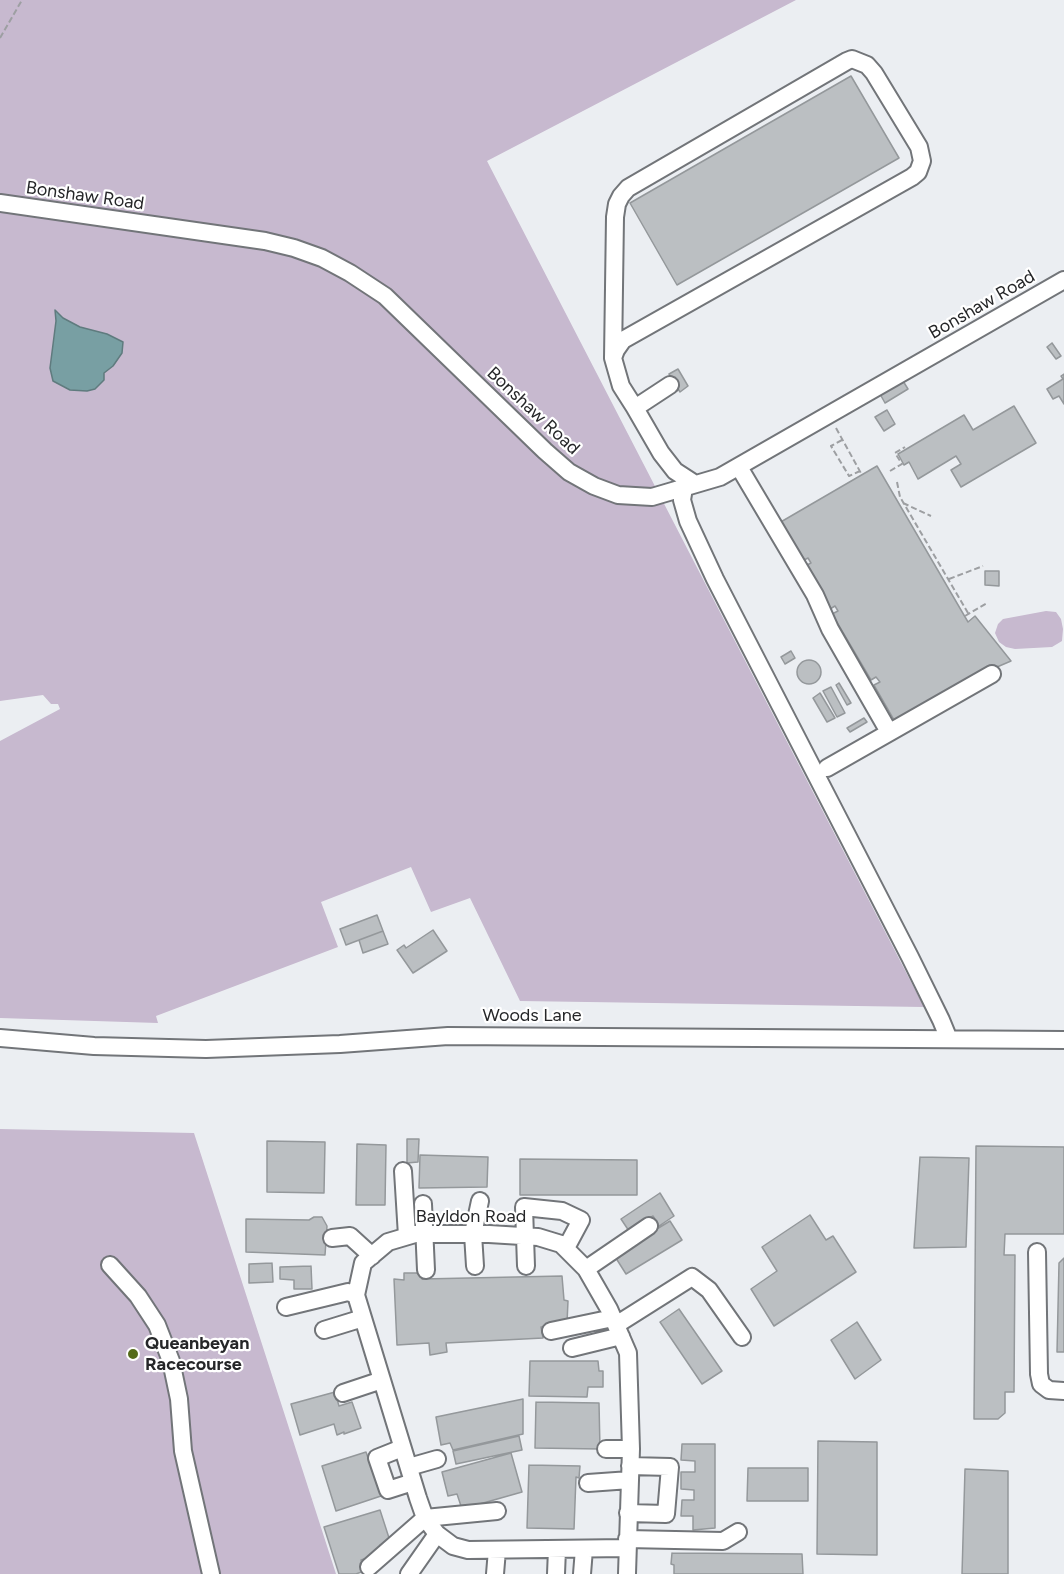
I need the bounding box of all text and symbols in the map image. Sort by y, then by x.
street label: Bonshaw Road [25,177,145,215]
street label: Bonshaw Road [925,266,1039,344]
street label: Bonshaw Road [482,363,584,459]
street label: Woods Lane [482,1005,582,1027]
street label: Bayldon Road [416,1206,526,1228]
place label: Queanbeyan Racecourse [145,1333,249,1376]
marker: Queanbeyan Racecourse [126,1347,140,1361]

